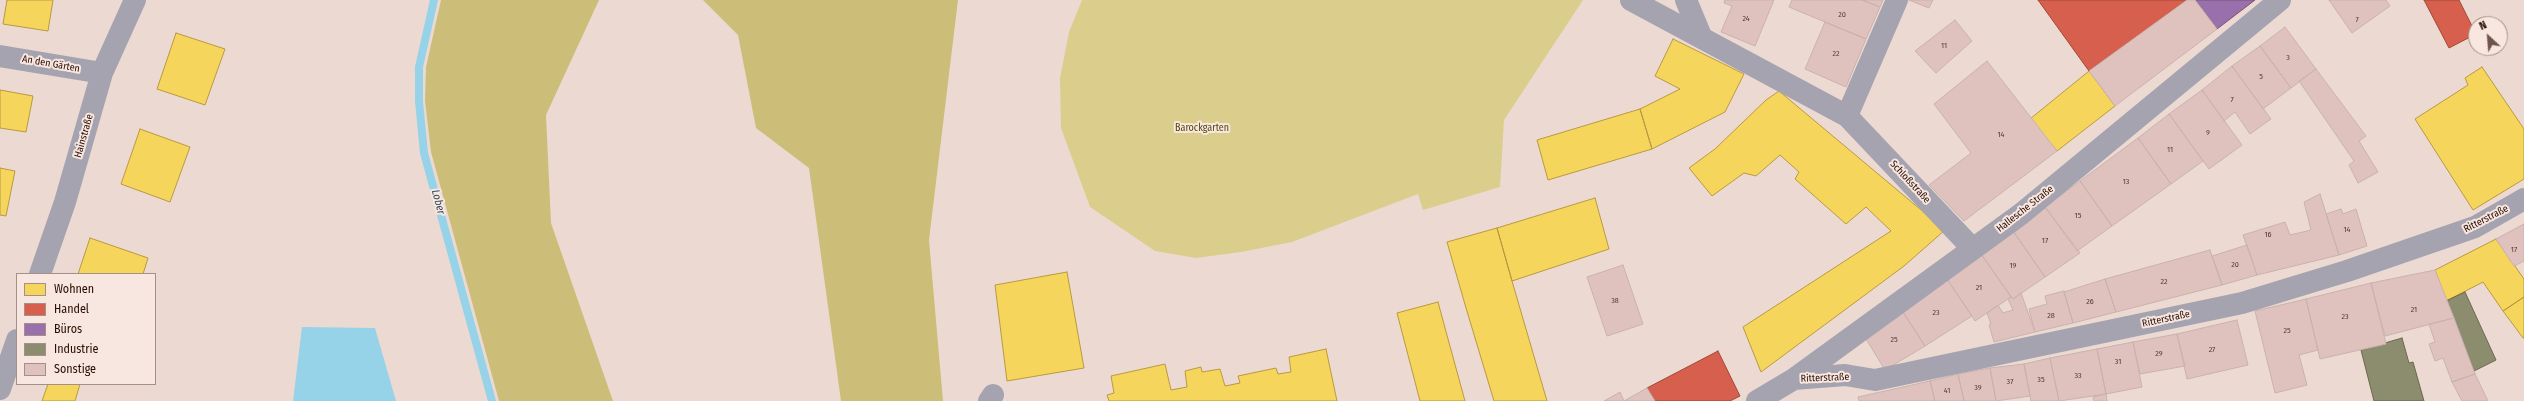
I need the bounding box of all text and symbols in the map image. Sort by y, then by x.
house number: 20 [1838,10,1846,20]
house number: 24 [1742,14,1750,24]
house number: 7 [2355,15,2359,25]
north arrow [2468,16,2508,56]
text: N [2477,18,2489,33]
house number: 11 [1941,41,1947,51]
house number: 22 [1832,49,1840,59]
street label: An den Gärten [21,53,81,75]
house number: 3 [2286,53,2290,63]
house number: 5 [2259,72,2263,82]
house number: 7 [2230,95,2234,105]
street label: Hainstraße [72,113,96,159]
park label: Barockgarten [1175,122,1229,134]
house number: 9 [2206,128,2210,138]
house number: 14 [1998,130,2004,140]
house number: 11 [2167,145,2173,155]
street label: Schloßstraße [1887,158,1933,206]
house number: 13 [2123,177,2129,187]
street label: Hallesche Straße [1994,183,2056,235]
water label: Lober [428,188,448,216]
street label: Ritterstraße [2462,203,2510,235]
house number: 15 [2075,211,2081,221]
house number: 14 [2344,225,2350,235]
house number: 16 [2264,230,2272,240]
house number: 17 [2042,236,2048,246]
house number: 17 [2511,245,2517,255]
house number: 20 [2231,260,2239,270]
house number: 19 [2009,261,2017,271]
legend [16,273,156,385]
house number: 22 [2160,277,2168,287]
text: Wohnen [54,282,94,296]
house number: 21 [1976,283,1982,293]
house number: 38 [1611,296,1619,306]
house number: 26 [2086,297,2094,307]
text: Handel [54,302,89,316]
house number: 21 [2411,305,2417,315]
house number: 23 [1932,308,1940,318]
street label: Ritterstraße [2141,308,2191,330]
house number: 28 [2047,311,2055,321]
house number: 23 [2341,312,2349,322]
text: Büros [54,322,82,336]
house number: 25 [2283,326,2291,336]
house number: 25 [1890,335,1898,345]
text: Industrie [54,342,98,356]
house number: 27 [2209,345,2215,355]
house number: 29 [2155,349,2163,359]
house number: 31 [2115,357,2121,367]
text: Sonstige [54,362,96,376]
street label: Ritterstraße [1801,371,1849,385]
house number: 33 [2074,371,2082,381]
house number: 35 [2037,375,2045,385]
house number: 37 [2007,377,2013,387]
house number: 39 [1974,383,1982,393]
house number: 41 [1944,386,1950,396]

